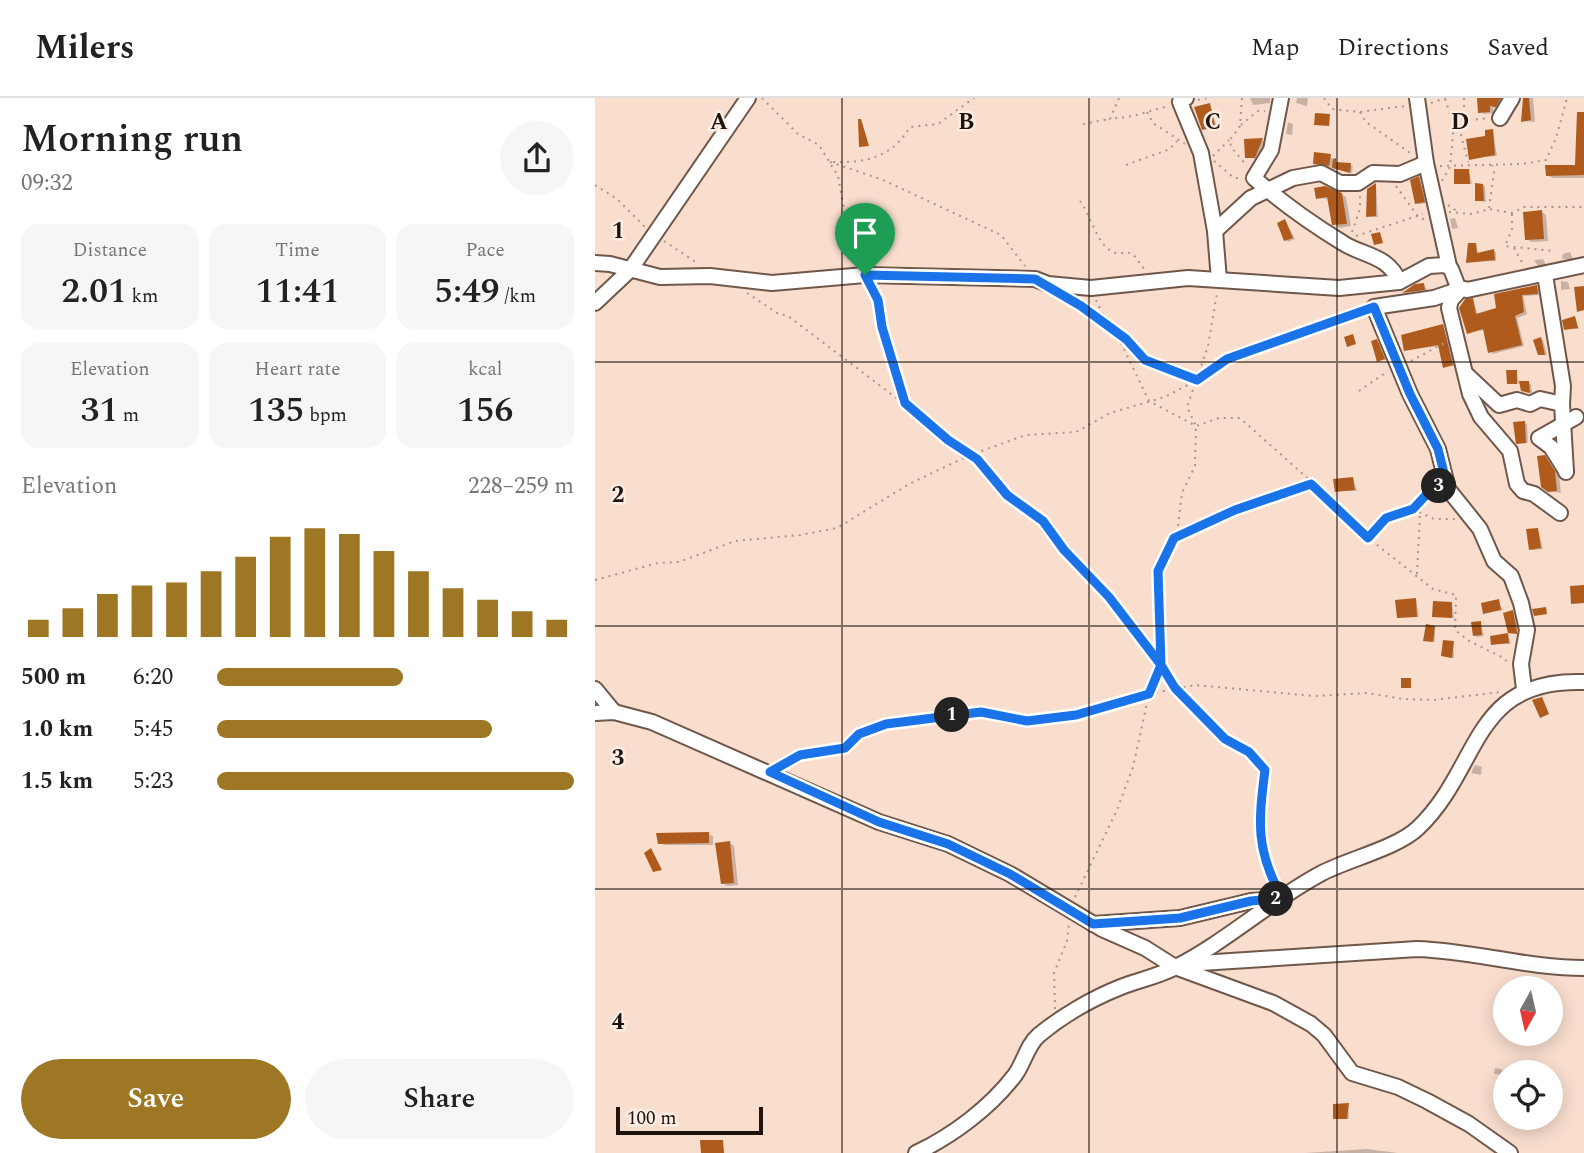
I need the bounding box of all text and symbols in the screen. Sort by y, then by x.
text: Milers [35,23,134,73]
text: Map [1251,30,1299,66]
text: Directions [1337,30,1449,66]
text: Saved [1487,30,1549,66]
text: A [710,105,728,140]
text: B [958,105,974,140]
text: C [1205,105,1221,140]
text: D [1451,105,1469,140]
text: Morning run [21,111,243,169]
button: share [500,121,574,195]
text: 09:32 [21,166,73,201]
pin [835,203,895,275]
text: 1 [612,214,624,249]
icon: arrive [846,214,884,252]
text: Distance [73,236,147,265]
text: Time [275,236,320,265]
text: Pace [465,236,505,265]
text: 2.01 [61,265,127,318]
text: 11:41 [255,265,340,318]
text: 5:49 [434,265,500,318]
text: km [127,282,158,311]
text: /km [500,282,536,311]
text: Elevation [70,355,150,384]
text: Heart rate [255,355,340,384]
text: kcal [468,355,502,384]
text: 31 [81,384,118,437]
text: 135 [248,384,304,437]
text: 156 [457,384,513,437]
text: m [118,401,139,430]
text: bpm [304,401,347,430]
pin: 3 [1421,468,1457,504]
text: Elevation [21,469,117,504]
text: 228–259 m [468,469,574,504]
text: 3 [1433,471,1444,500]
text: 2 [612,478,625,513]
text: 500 m [21,660,86,695]
text: 6:20 [133,660,173,695]
pin: 1 [935,698,969,732]
text: 1 [946,700,957,729]
text: 1.0 km [21,712,93,747]
text: 5:45 [133,712,173,747]
text: 3 [612,741,625,776]
text: 1.5 km [21,764,93,799]
text: 5:23 [133,764,173,799]
pin: 2 [1259,882,1293,916]
text: 2 [1270,884,1281,913]
north arrow [1493,976,1563,1046]
map controls [1493,976,1563,1130]
text: 4 [612,1005,625,1040]
button: Save [21,1059,291,1139]
button: Share [305,1059,574,1139]
button: locate [1493,1060,1563,1130]
scale bar [616,1104,763,1136]
text: 100 m [627,1104,677,1133]

